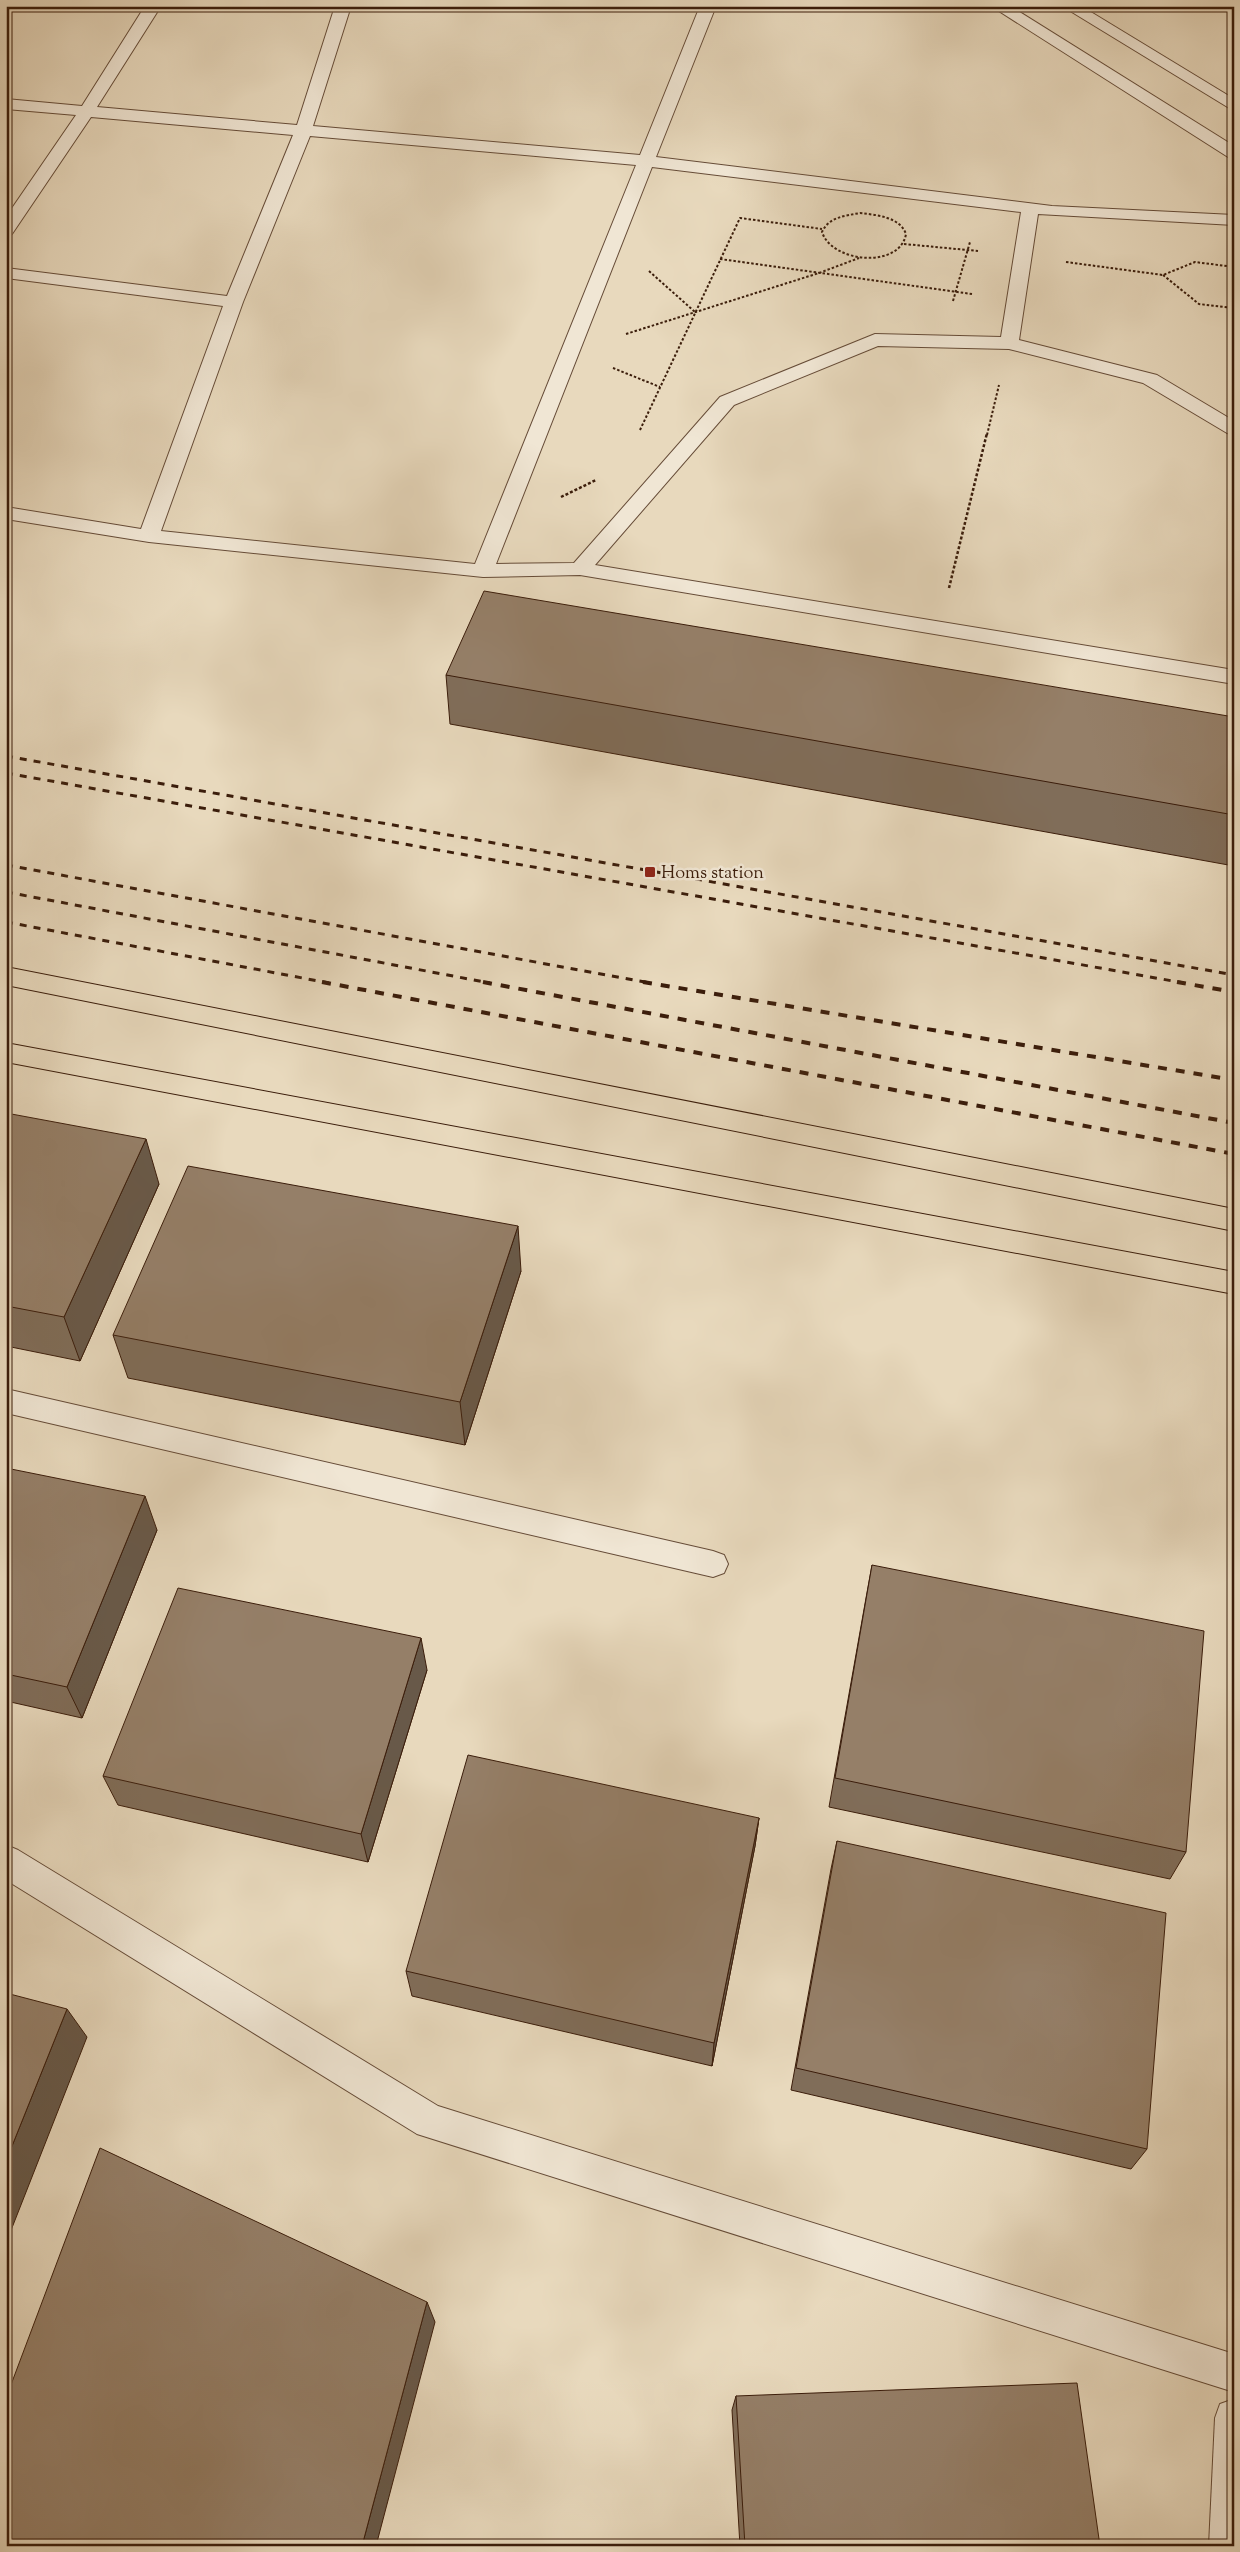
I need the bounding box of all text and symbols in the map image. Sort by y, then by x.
place label: Homs station [661,861,764,887]
marker: Homs station [643,865,657,879]

